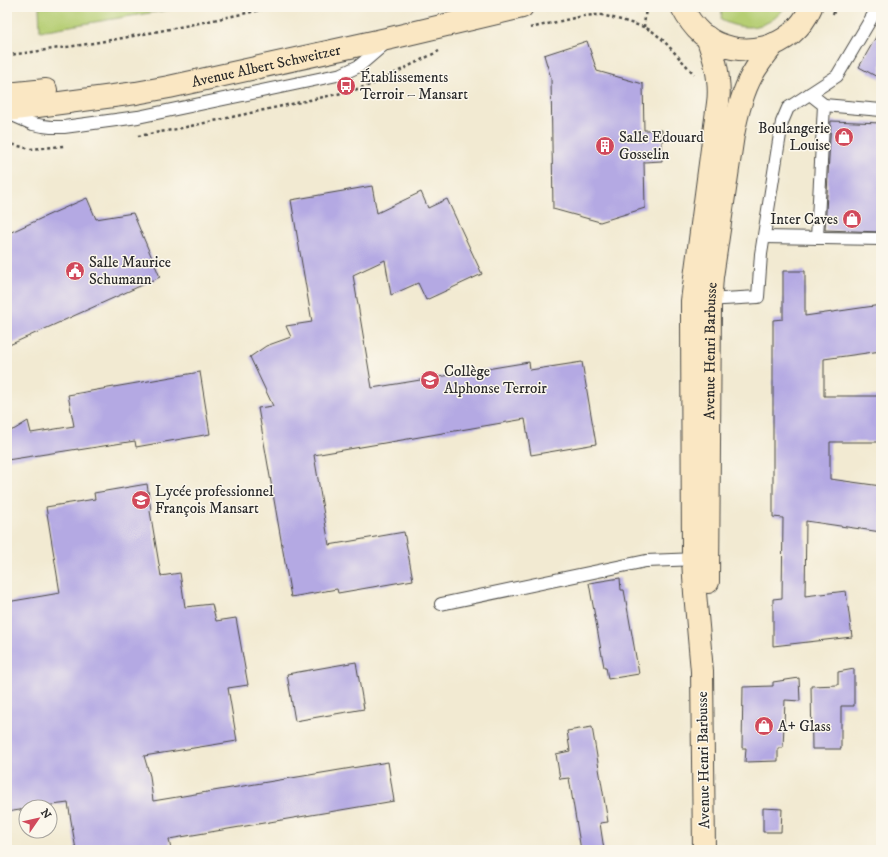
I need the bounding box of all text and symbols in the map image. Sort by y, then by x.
street label: Avenue Albert Schweitzer [190,40,343,92]
place label: Établissements Terroir – Mansart [360,68,468,104]
bus stop icon: Établissements Terroir – Mansart [335,75,357,97]
place label: Boulangerie Louise [758,119,830,155]
shop icon: Boulangerie Louise [833,126,855,148]
place label: Salle Edouard Gosselin [619,128,704,164]
building icon: Salle Edouard Gosselin [594,135,616,157]
shop icon: Inter Caves [841,208,863,230]
place label: Inter Caves [770,210,838,229]
place label: Salle Maurice Schumann [89,253,171,289]
public building icon: Salle Maurice Schumann [64,260,86,282]
street label: Avenue Henri Barbusse [700,282,722,420]
place label: Collège Alphonse Terroir [444,362,547,398]
school or university icon: Collège Alphonse Terroir [419,369,441,391]
place label: Lycée professionnel François Mansart [155,482,274,518]
school or university icon: Lycée professionnel François Mansart [130,489,152,511]
street label: Avenue Henri Barbusse [693,691,714,829]
shop icon: A+ Glass [753,715,775,737]
place label: A+ Glass [778,717,831,736]
north arrow [18,799,58,839]
text: N [37,806,54,822]

